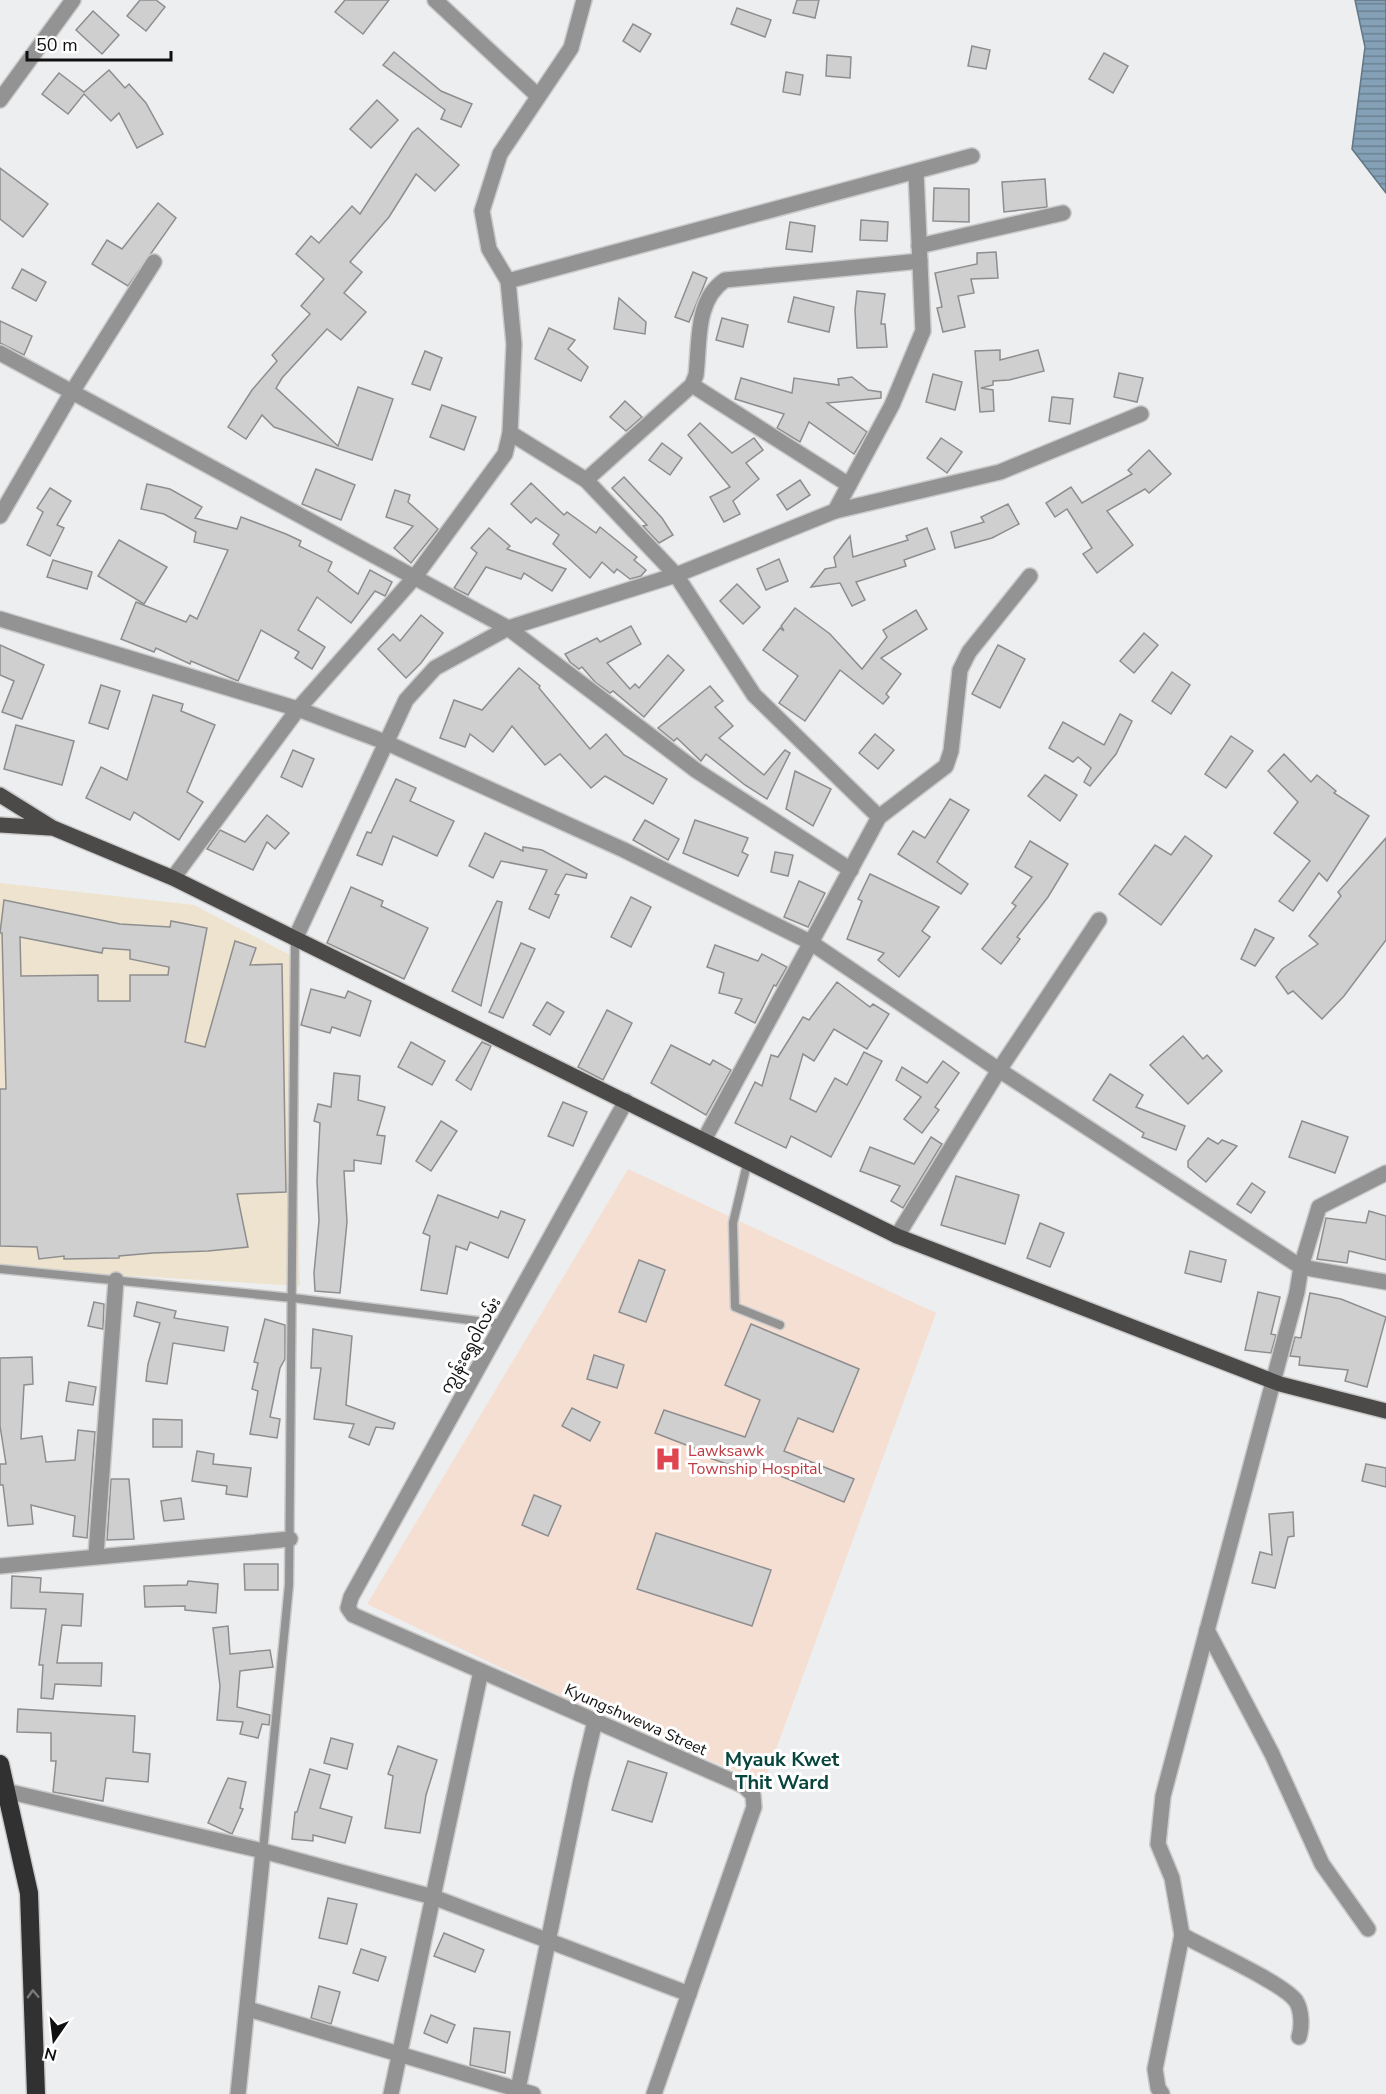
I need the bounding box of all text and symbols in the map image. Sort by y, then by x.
scale bar [27,24,171,62]
text: 50 m [36,33,78,57]
street label: ကျွန်းရွှေဝါလမ်း [434,1293,510,1400]
place label: Lawksawk Township Hospital [688,1440,823,1480]
hospital icon: Lawksawk Township Hospital [653,1444,683,1474]
street label: Kyungshwewa Street [561,1679,710,1761]
district label: Myauk Kwet Thit Ward [725,1746,839,1796]
one-way arrow [26,1989,39,1998]
north arrow [24,2010,84,2070]
text: N [42,2041,59,2066]

